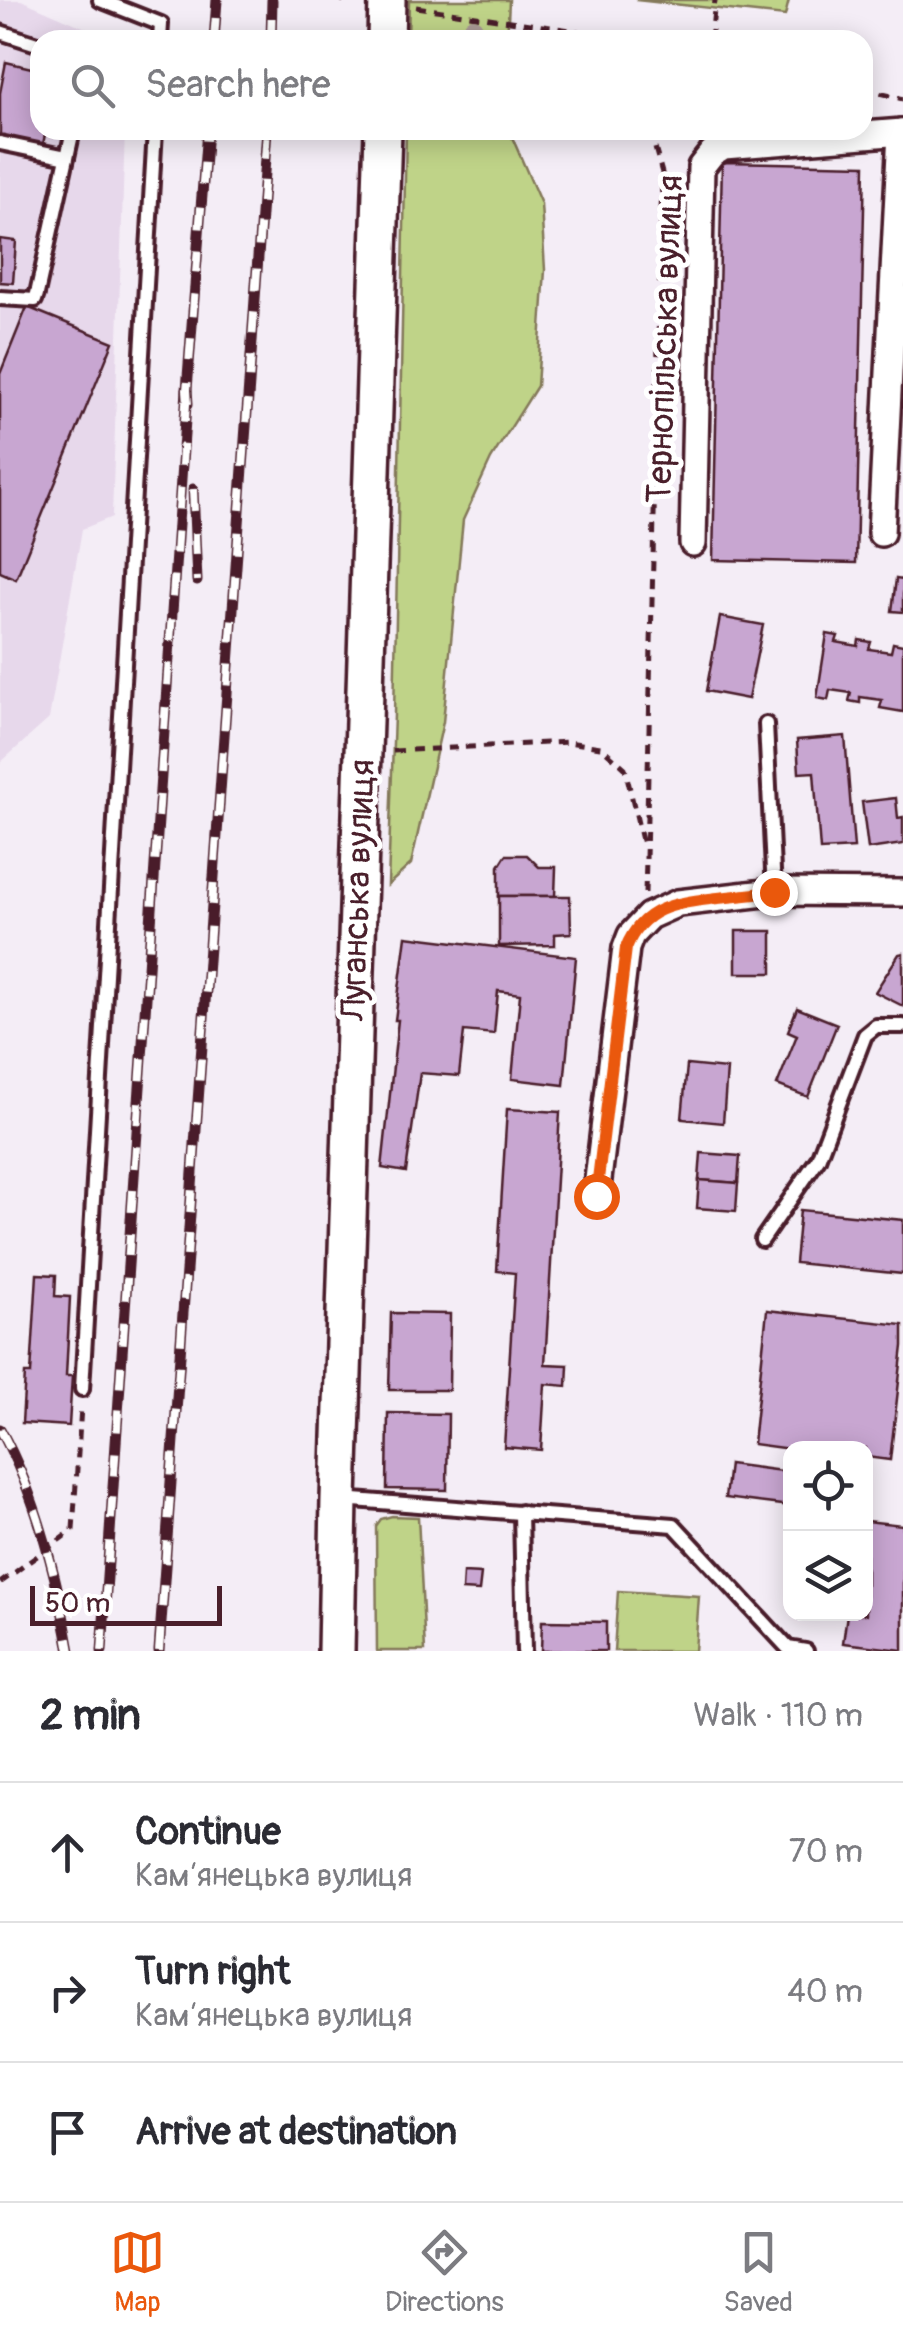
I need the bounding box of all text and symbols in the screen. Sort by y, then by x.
search box [30,30,873,140]
icon: search [65,58,120,113]
text: Search here [145,61,331,109]
street label: Тернопільська вулиця [637,174,693,504]
street label: Луганська вулиця [331,758,385,1023]
route end [752,870,798,916]
route start [574,1174,620,1220]
map controls [783,1441,873,1621]
button: locate [783,1441,873,1531]
button: layers [783,1531,873,1621]
scale bar [30,1581,222,1626]
text: 50 m [45,1586,110,1621]
text: 2 min [40,1690,141,1742]
text: Walk · 110 m [693,1696,863,1736]
text: Continue [135,1808,281,1856]
icon: ahead [40,1825,95,1880]
text: 70 m [789,1832,863,1872]
text: Камʼянецька вулиця [135,1856,412,1896]
text: Turn right [135,1948,290,1996]
icon: right [40,1965,95,2020]
text: 40 m [787,1972,863,2012]
text: Камʼянецька вулиця [135,1996,412,2036]
icon: arrive [40,2105,95,2160]
text: Arrive at destination [135,2108,457,2156]
tab: Map [110,2225,165,2320]
tab: Directions [385,2225,504,2320]
tab: Saved [724,2225,793,2320]

